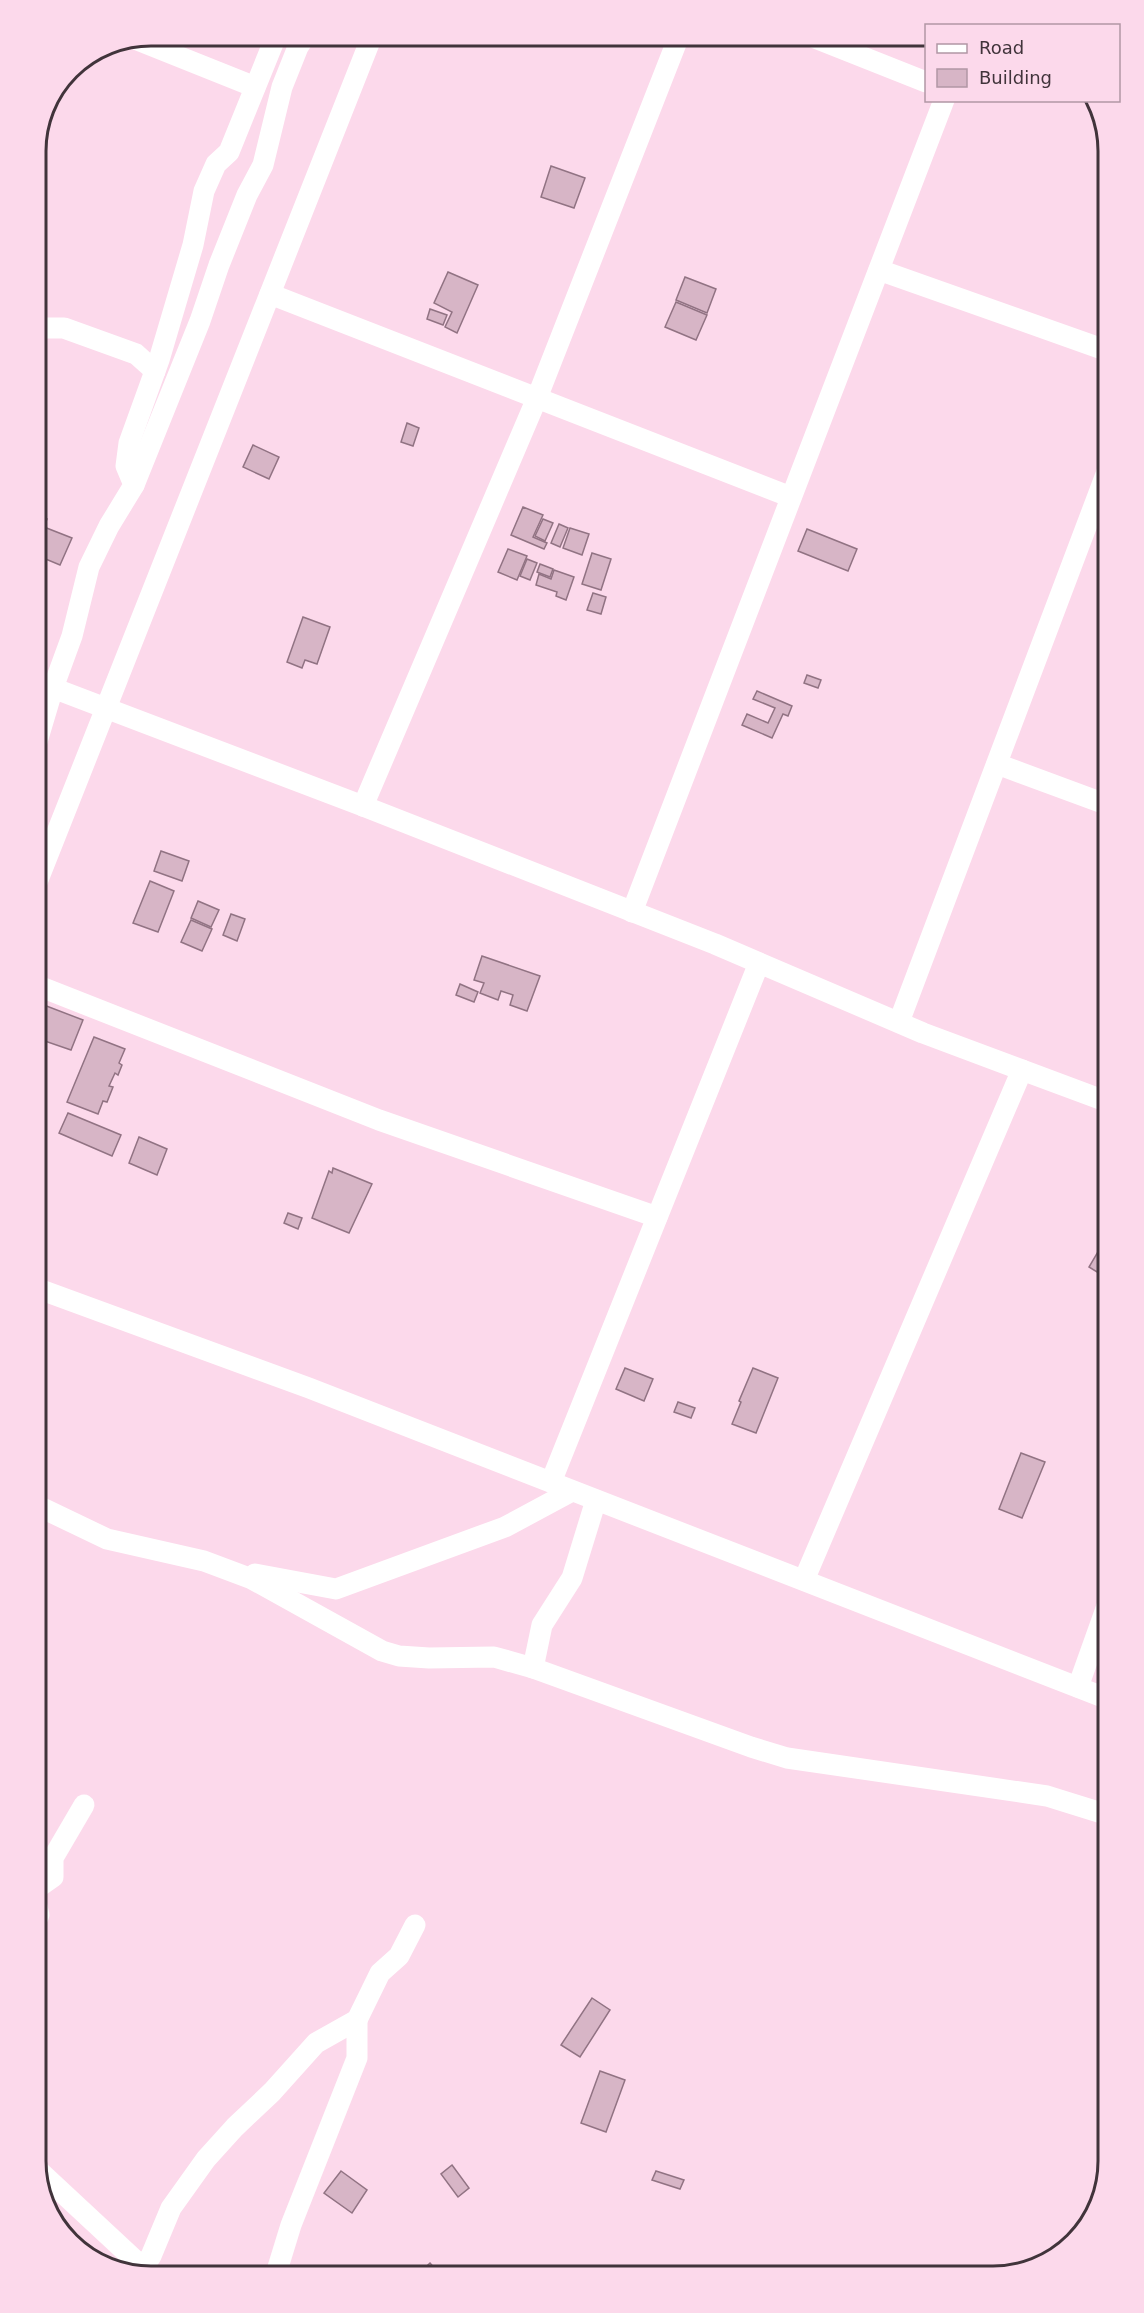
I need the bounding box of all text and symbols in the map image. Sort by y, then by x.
legend [925,24,1120,102]
text: Road [979,37,1024,58]
text: Building [979,67,1052,88]

